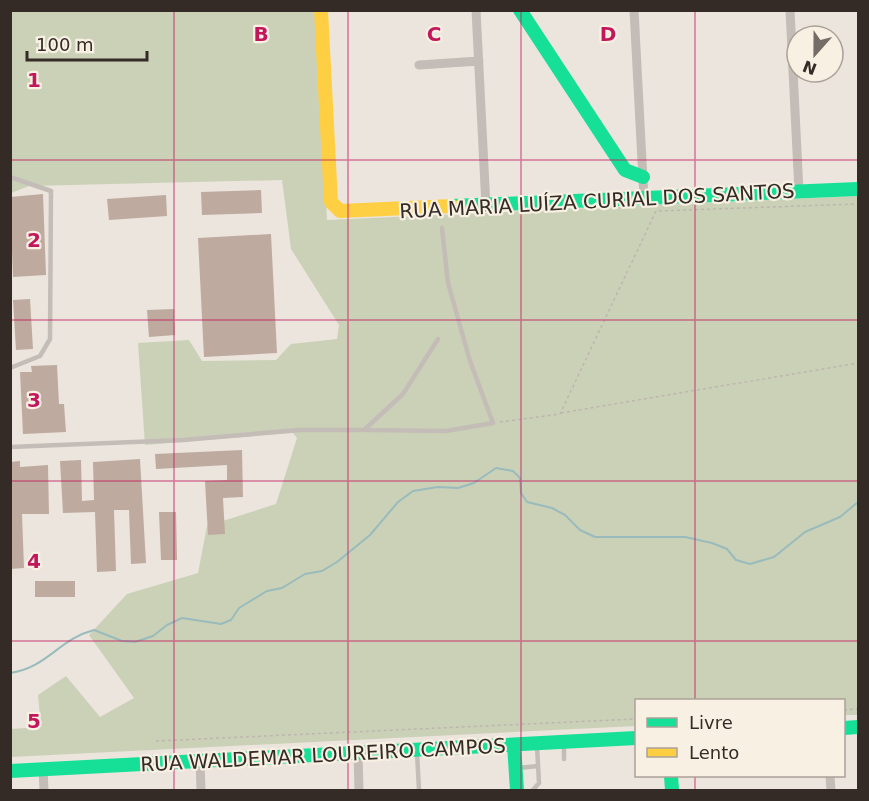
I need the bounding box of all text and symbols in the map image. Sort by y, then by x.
text: B [253,22,269,46]
text: C [427,22,441,46]
text: D [600,22,616,46]
scale bar [27,24,147,62]
north arrow [785,24,845,84]
text: 100 m [36,34,94,55]
text: N [800,56,819,79]
text: 1 [27,68,41,92]
street label: RUA MARIA LUÍZA CURIAL DOS SANTOS [399,179,795,223]
text: 2 [27,228,41,252]
text: 3 [27,388,41,412]
text: 4 [27,549,41,573]
legend [635,699,845,777]
text: 5 [27,709,41,733]
text: Livre [689,712,733,733]
street label: RUA WALDEMAR LOUREIRO CAMPOS [140,733,506,777]
text: Lento [689,742,739,763]

